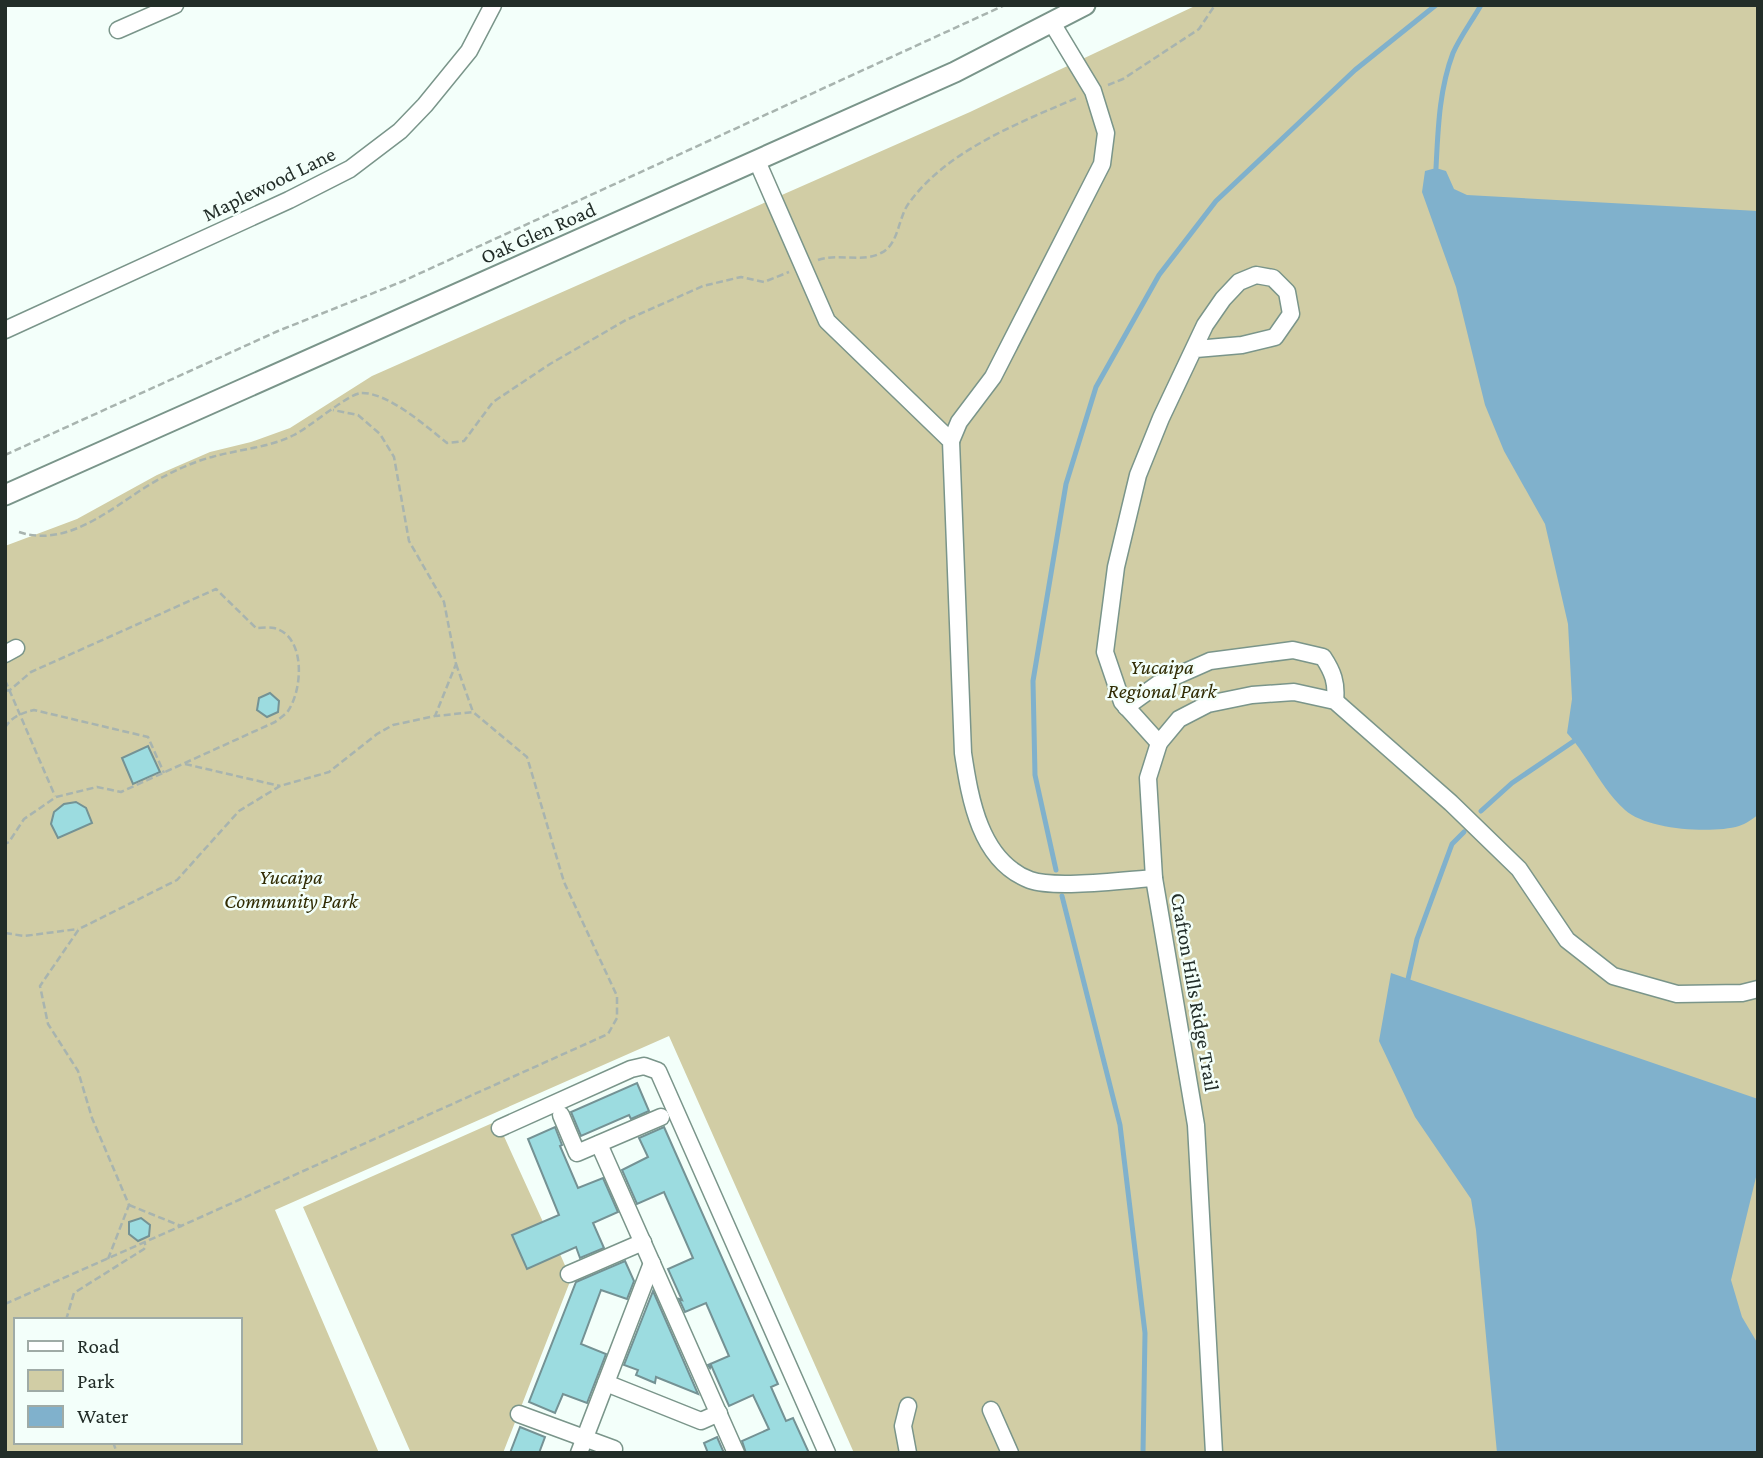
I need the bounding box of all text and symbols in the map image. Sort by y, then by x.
street label: Maplewood Lane [199,142,339,226]
street label: Oak Glen Road [477,197,599,269]
park label: Yucaipa Regional Park [1107,655,1217,703]
park label: Yucaipa Community Park [224,865,359,913]
street label: Crafton Hills Ridge Trail [1166,891,1224,1093]
legend [14,1318,242,1444]
text: Road [77,1334,120,1358]
text: Park [77,1369,114,1393]
text: Water [77,1404,129,1428]

